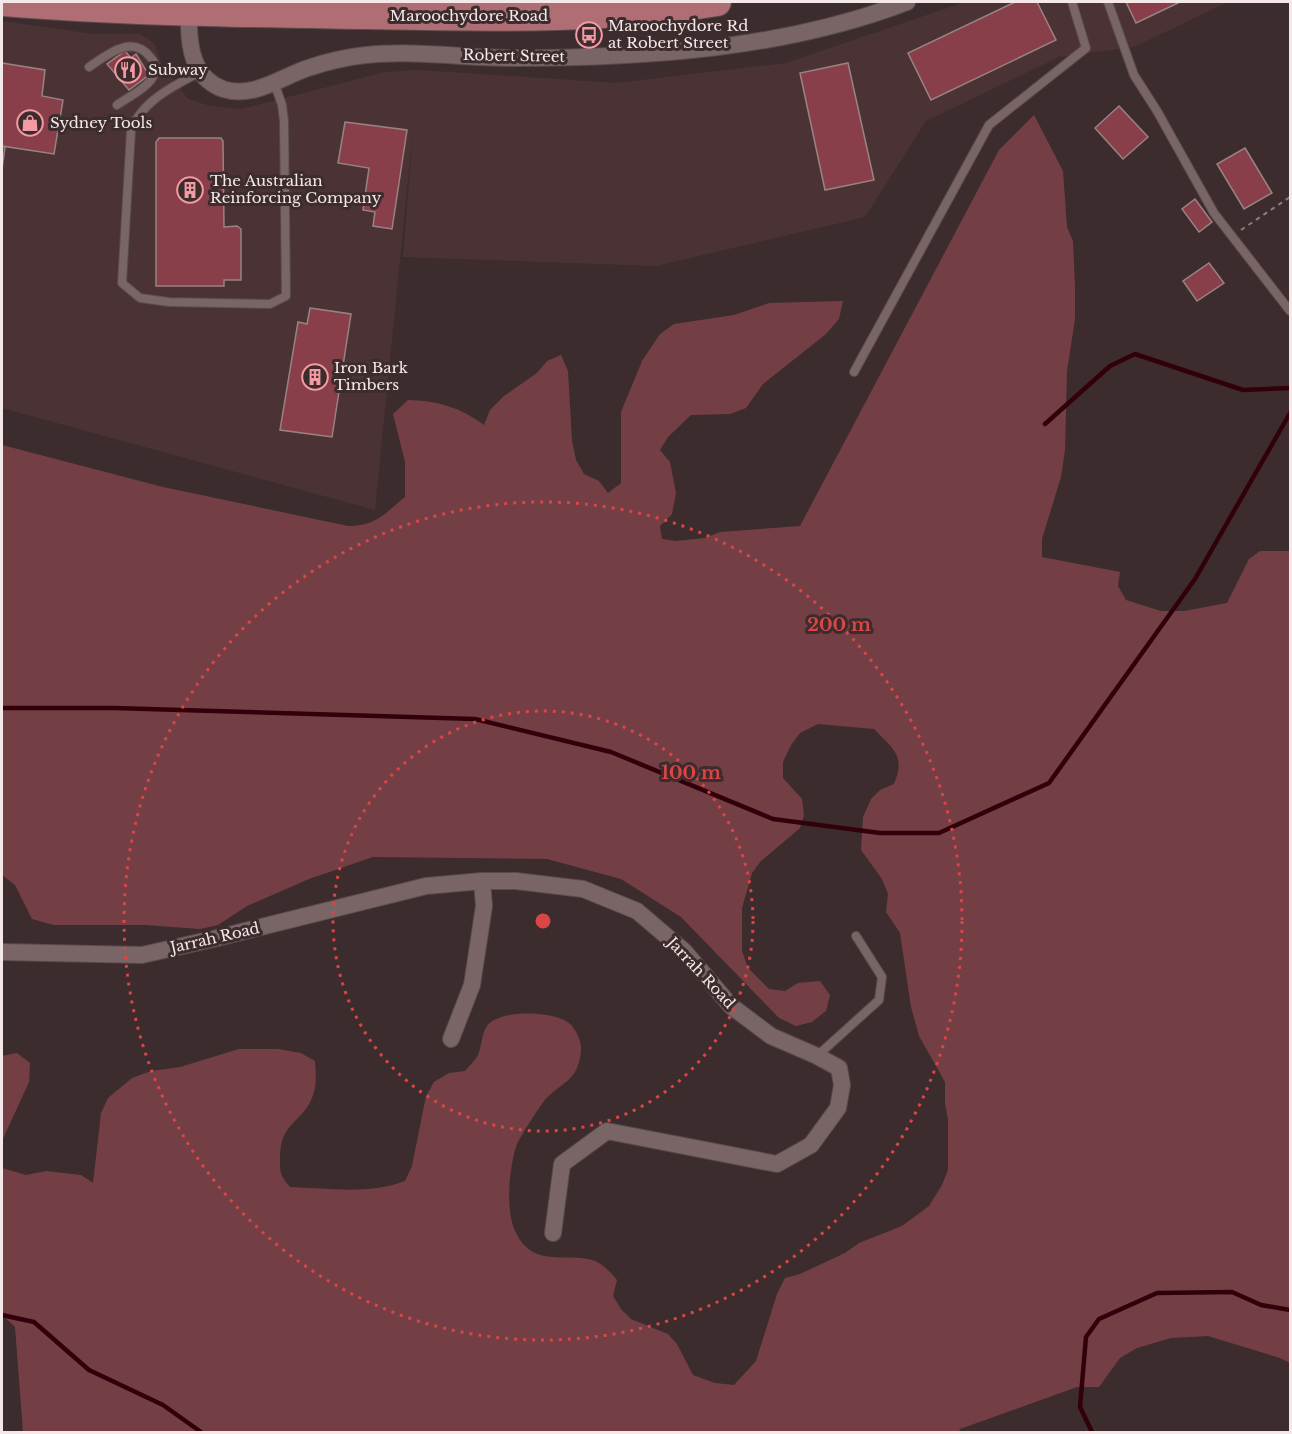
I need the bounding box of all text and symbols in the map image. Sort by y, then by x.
street label: Maroochydore Road [390,6,548,25]
place label: Maroochydore Rd at Robert Street [608,16,748,52]
bus stop icon: Maroochydore Rd at Robert Street [574,20,604,50]
street label: Robert Street [463,45,566,66]
restaurant icon: Subway [113,55,143,85]
place label: Subway [148,60,208,79]
shop icon: Sydney Tools [15,108,45,138]
place label: Sydney Tools [50,113,152,132]
place label: The Australian Reinforcing Company [210,171,382,207]
building icon: The Australian Reinforcing Company [175,175,205,205]
place label: Iron Bark Timbers [334,358,409,394]
building icon: Iron Bark Timbers [300,362,330,392]
text: 200 m [807,614,871,636]
text: 100 m [661,762,721,784]
centre of rings [533,911,553,931]
street label: Jarrah Road [167,918,261,957]
street label: Jarrah Road [662,931,739,1012]

